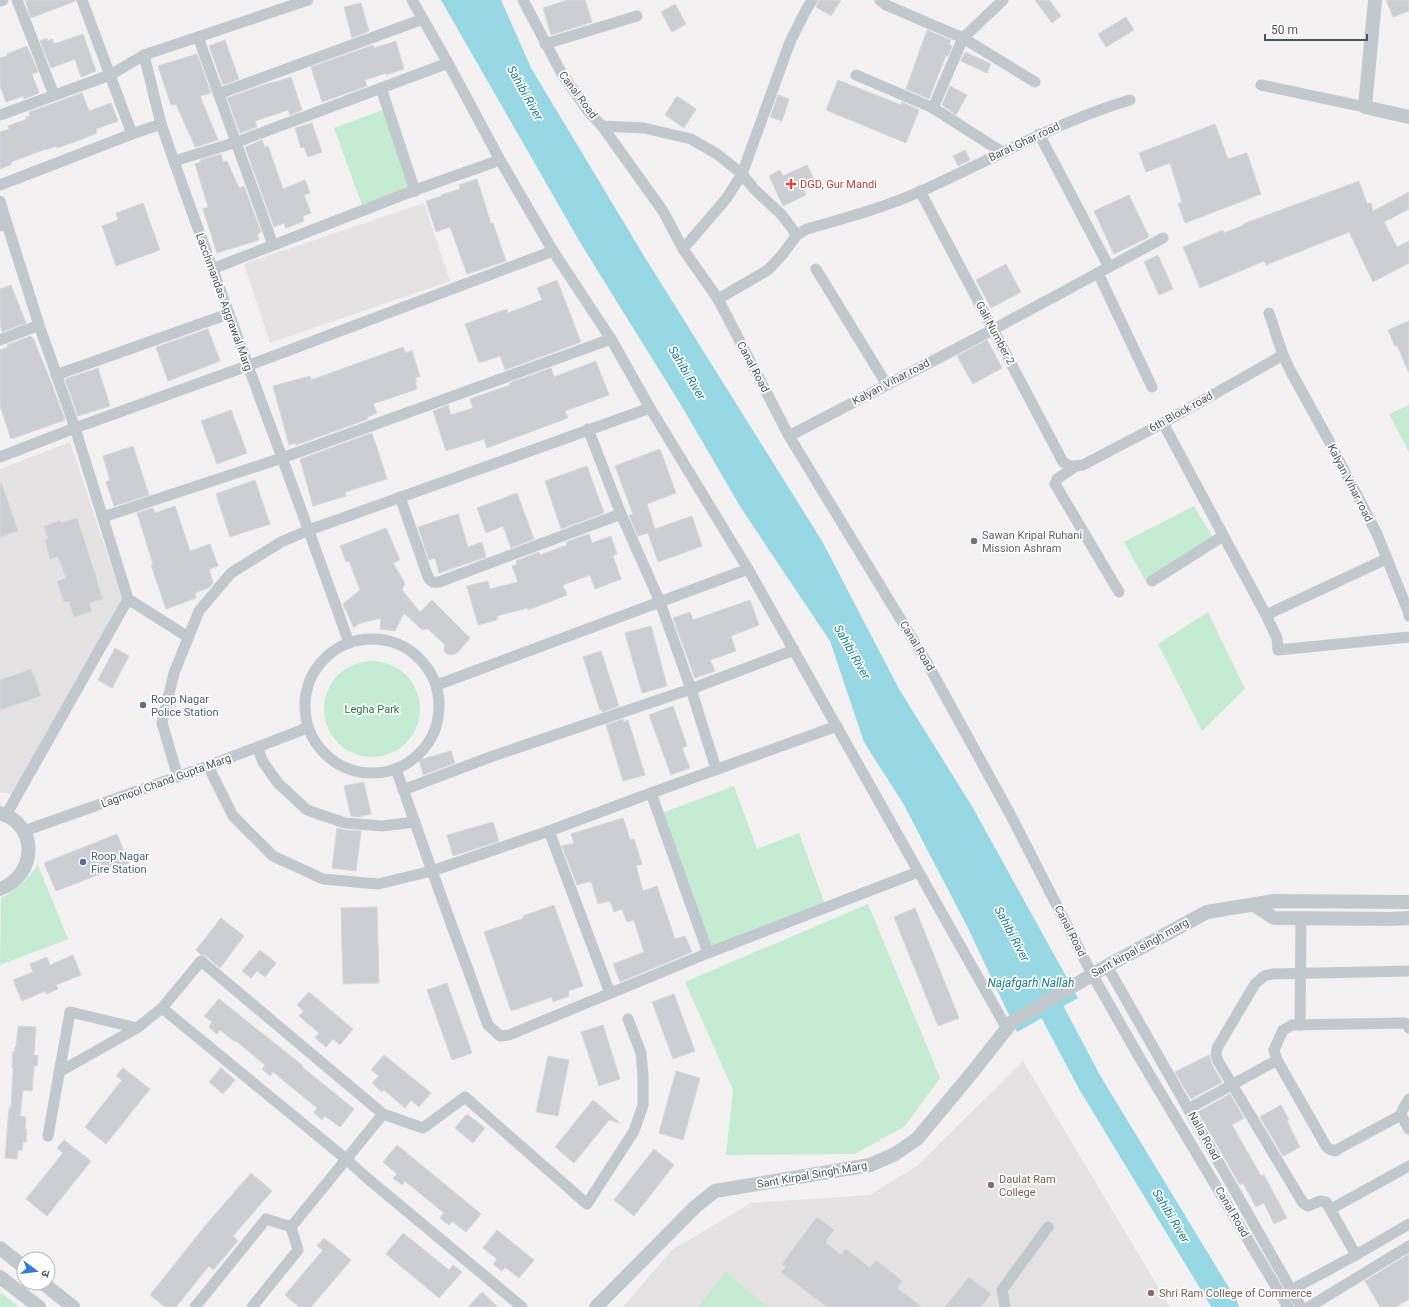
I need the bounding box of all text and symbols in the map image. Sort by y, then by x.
scale bar [1265,16,1367,42]
text: 50 m [1271,23,1298,37]
water label: Sahibi River [504,63,546,124]
street label: Canal Road [556,69,600,121]
street label: Barat Ghar road [986,120,1062,164]
marker: DGD, Gur Mandi [785,178,797,190]
place label: DGD, Gur Mandi [800,178,877,191]
street label: Lacchmandas Aggrawal Marg [193,231,255,373]
street label: Gali Number 2 [973,299,1017,367]
street label: Canal Road [734,339,772,395]
water label: Sahibi River [665,343,709,403]
street label: Kalyan Vihar road [850,356,932,408]
street label: 6th Block road [1147,389,1215,435]
street label: Kalyan Vihar road [1325,442,1375,524]
place label: Sawan Kripal Ruhani Mission Ashram [982,529,1082,555]
marker: Sawan Kripal Ruhani Mission Ashram [969,536,979,546]
street label: Canal Road [897,619,937,673]
water label: Sahibi River [831,622,874,683]
place label: Roop Nagar Police Station [151,693,219,719]
marker: Roop Nagar Police Station [138,700,148,710]
park label: Legha Park [345,703,400,716]
street label: Lagmool Chand Gupta Marg [99,751,233,811]
place label: Roop Nagar Fire Station [91,850,149,876]
marker: Roop Nagar Fire Station [78,857,88,867]
street label: Canal Road [1052,903,1088,959]
water label: Sahibi River [992,904,1033,965]
street label: Sant kirpal singh marg [1089,916,1191,980]
water label: Najafgarh Nallah [988,976,1074,990]
street label: Nalla Road [1185,1110,1223,1162]
street label: Sant Kirpal Singh Marg [756,1159,868,1191]
place label: Daulat Ram College [999,1173,1056,1199]
marker: Daulat Ram College [986,1180,996,1190]
street label: Canal Road [1212,1185,1252,1239]
water label: Sahibi River [1149,1186,1193,1246]
north arrow [16,1251,56,1291]
text: उ [38,1269,52,1279]
place label: Shri Ram College of Commerce [1159,1287,1312,1300]
marker: Shri Ram College of Commerce [1146,1288,1156,1298]

